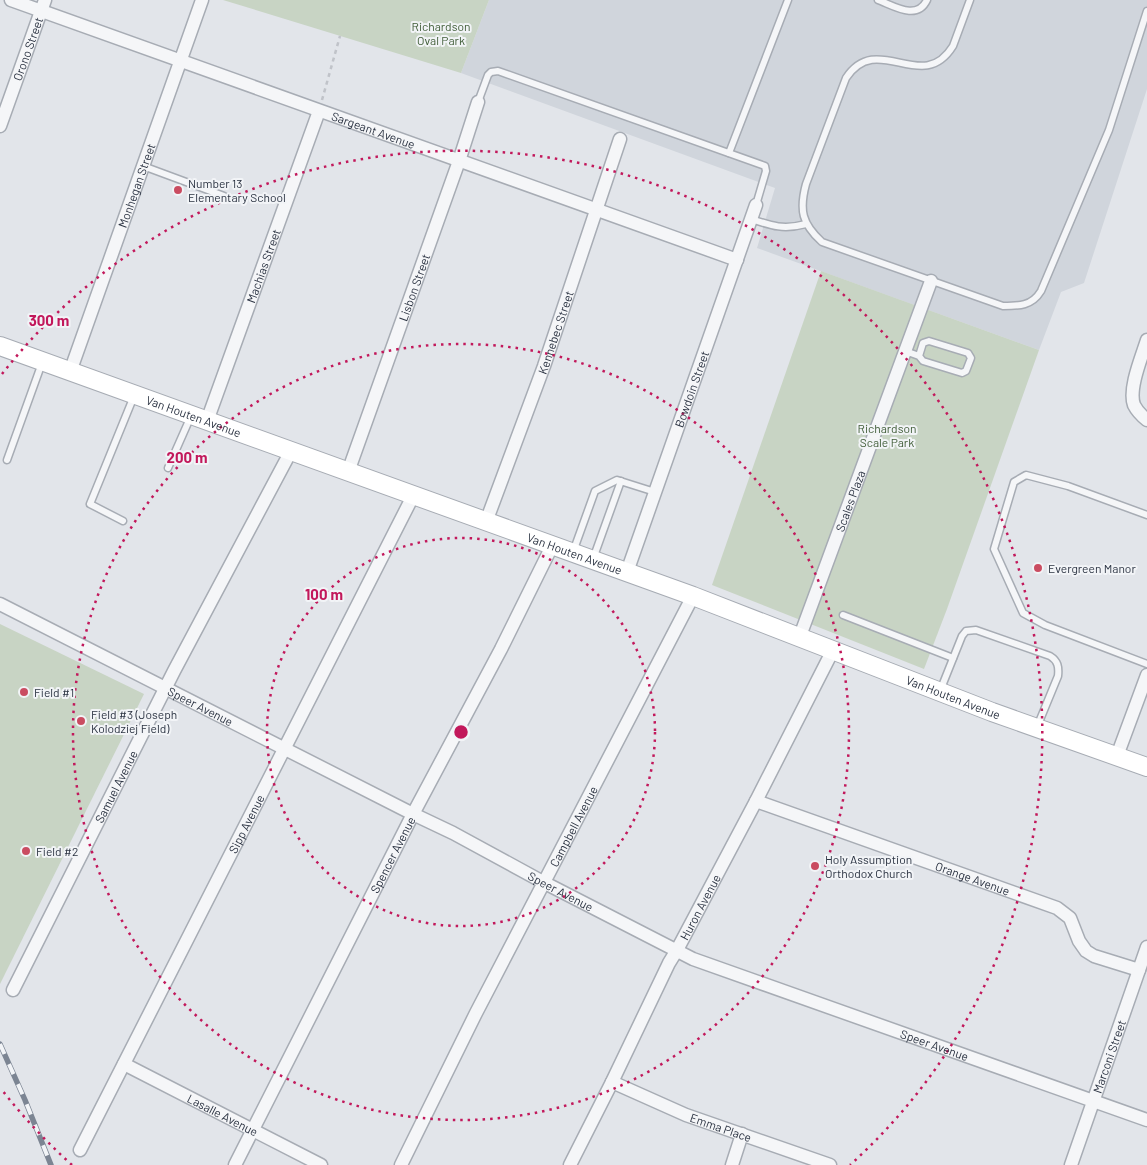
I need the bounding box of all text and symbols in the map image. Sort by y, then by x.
street label: Orono Street [10,15,45,82]
park label: Richardson Oval Park [412,19,470,47]
street label: Sargeant Avenue [330,108,417,151]
street label: Monhegan Street [115,141,158,230]
place label: Number 13 Elementary School [188,176,286,204]
marker: Number 13 Elementary School [172,184,184,196]
street label: Machias Street [243,227,283,305]
street label: Lisbon Street [395,252,432,323]
street label: Kennebec Street [535,289,576,376]
text: 300 m [29,311,69,329]
street label: Bowdoin Street [671,349,711,429]
street label: Van Houten Avenue [144,392,243,439]
park label: Richardson Scale Park [858,421,916,449]
text: 200 m [166,448,208,466]
street label: Scales Plaza [832,468,868,533]
street label: Van Houten Avenue [525,530,624,577]
place label: Evergreen Manor [1048,561,1136,575]
marker: Evergreen Manor [1032,562,1044,574]
text: 100 m [305,585,343,603]
street label: Van Houten Avenue [904,672,1002,721]
street label: Speer Avenue [166,684,236,728]
place label: Field #1 [34,685,74,699]
marker: Field #1 [18,686,30,698]
place label: Field #3 (Joseph Kolodziej Field) [91,707,177,735]
marker: Field #3 (Joseph Kolodziej Field) [75,715,87,727]
centre of rings [452,723,470,741]
street label: Samuel Avenue [92,748,140,825]
street label: Campbell Avenue [546,784,600,869]
street label: Sipp Avenue [225,792,267,855]
street label: Spencer Avenue [367,814,418,895]
place label: Field #2 [36,844,78,858]
marker: Field #2 [20,845,32,857]
place label: Holy Assumption Orthodox Church [825,852,913,880]
street label: Orange Avenue [934,858,1012,898]
marker: Holy Assumption Orthodox Church [809,860,821,872]
street label: Speer Avenue [526,868,596,914]
street label: Huron Avenue [677,872,723,942]
street label: Marconi Street [1090,1018,1128,1095]
street label: Speer Avenue [899,1026,971,1063]
street label: Lasalle Avenue [185,1091,260,1139]
street label: Emma Place [688,1110,754,1144]

